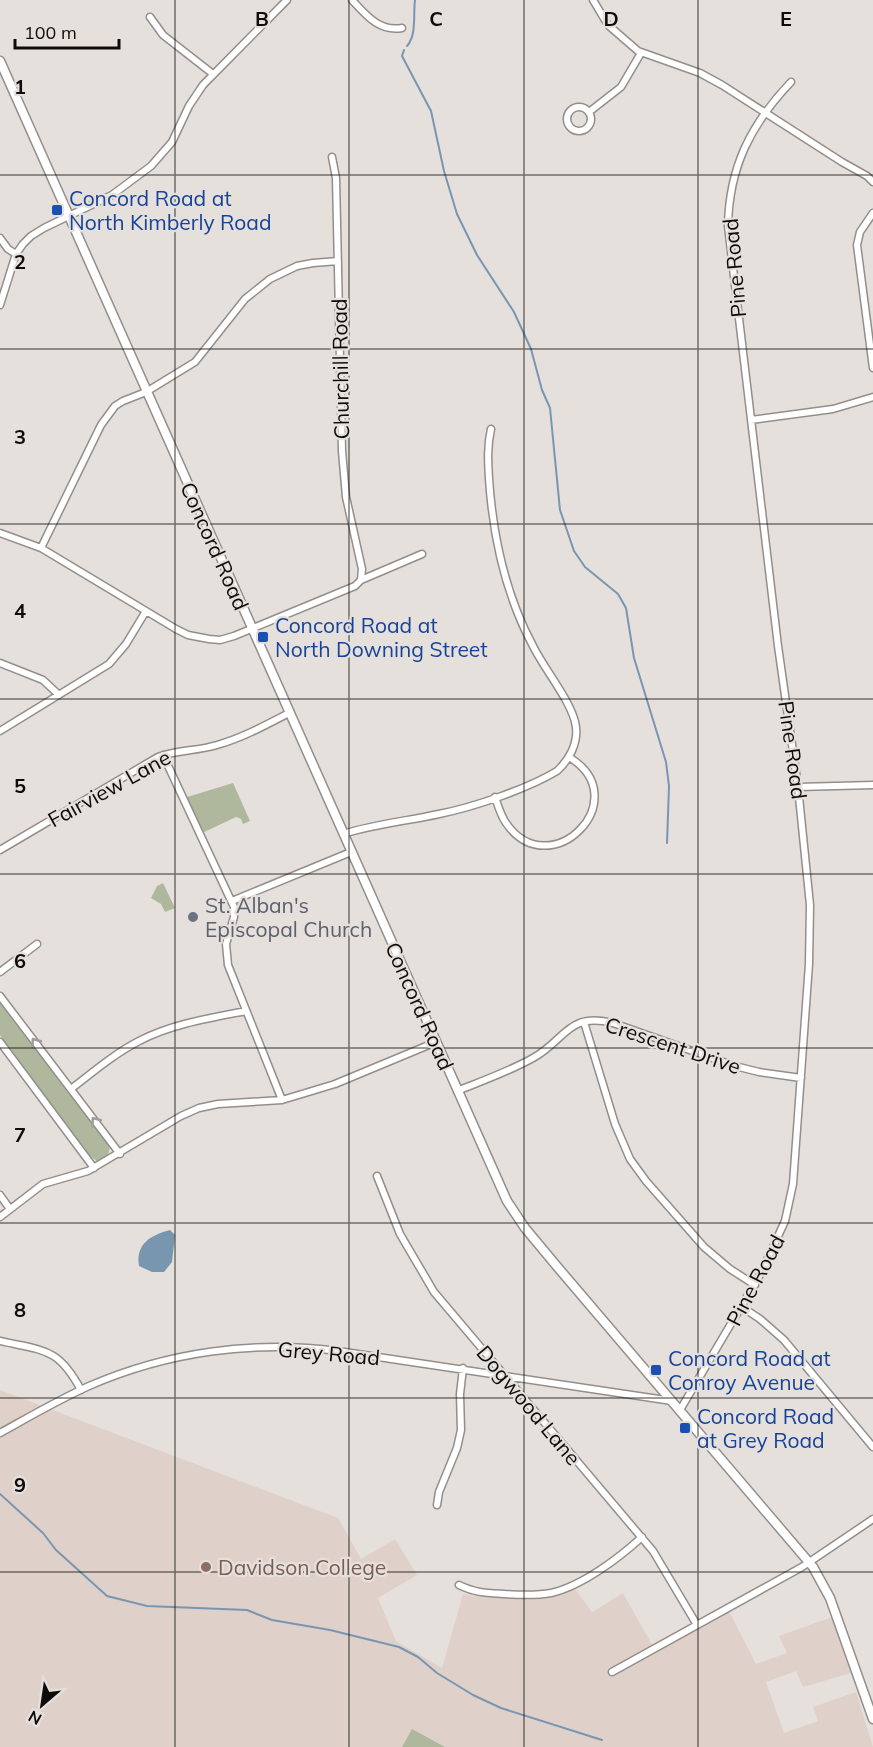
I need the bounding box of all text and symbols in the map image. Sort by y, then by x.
text: B [255,6,269,31]
text: C [429,6,443,31]
text: D [603,6,619,31]
text: E [780,6,792,31]
scale bar [15,12,118,50]
text: 100 m [24,21,77,44]
text: 1 [14,74,26,99]
place label: Concord Road at North Kimberly Road [69,185,272,235]
marker: Concord Road at North Kimberly Road [50,203,64,217]
street label: Pine Road [717,217,751,319]
text: 2 [14,249,26,274]
street label: Churchill Road [326,298,354,440]
text: 3 [14,424,26,449]
street label: Concord Road [175,478,255,614]
text: 4 [14,598,26,623]
place label: Concord Road at North Downing Street [275,612,488,662]
marker: Concord Road at North Downing Street [256,630,270,644]
street label: Pine Road [773,699,813,801]
street label: Fairview Lane [43,744,175,832]
text: 5 [14,773,26,798]
place label: St. Alban's Episcopal Church [205,892,372,942]
marker: St. Alban's Episcopal Church [186,910,200,924]
street label: Concord Road [380,938,460,1074]
text: 6 [14,948,26,973]
street label: Crescent Drive [602,1011,744,1079]
one-way arrow [32,1038,43,1049]
one-way arrow [91,1117,102,1128]
text: 7 [14,1122,26,1147]
street label: Pine Road [720,1230,790,1330]
text: 8 [14,1297,26,1322]
street label: Grey Road [277,1336,381,1370]
street label: Dogwood Lane [471,1340,587,1470]
place label: Concord Road at Conroy Avenue [668,1345,831,1395]
marker: Concord Road at Conroy Avenue [649,1363,663,1377]
place label: Concord Road at Grey Road [697,1403,834,1453]
marker: Concord Road at Grey Road [678,1421,692,1435]
text: 9 [14,1472,26,1497]
place label: Davidson College [218,1554,386,1580]
marker: Davidson College [199,1560,213,1574]
north arrow [12,1675,72,1735]
text: N [25,1706,45,1730]

